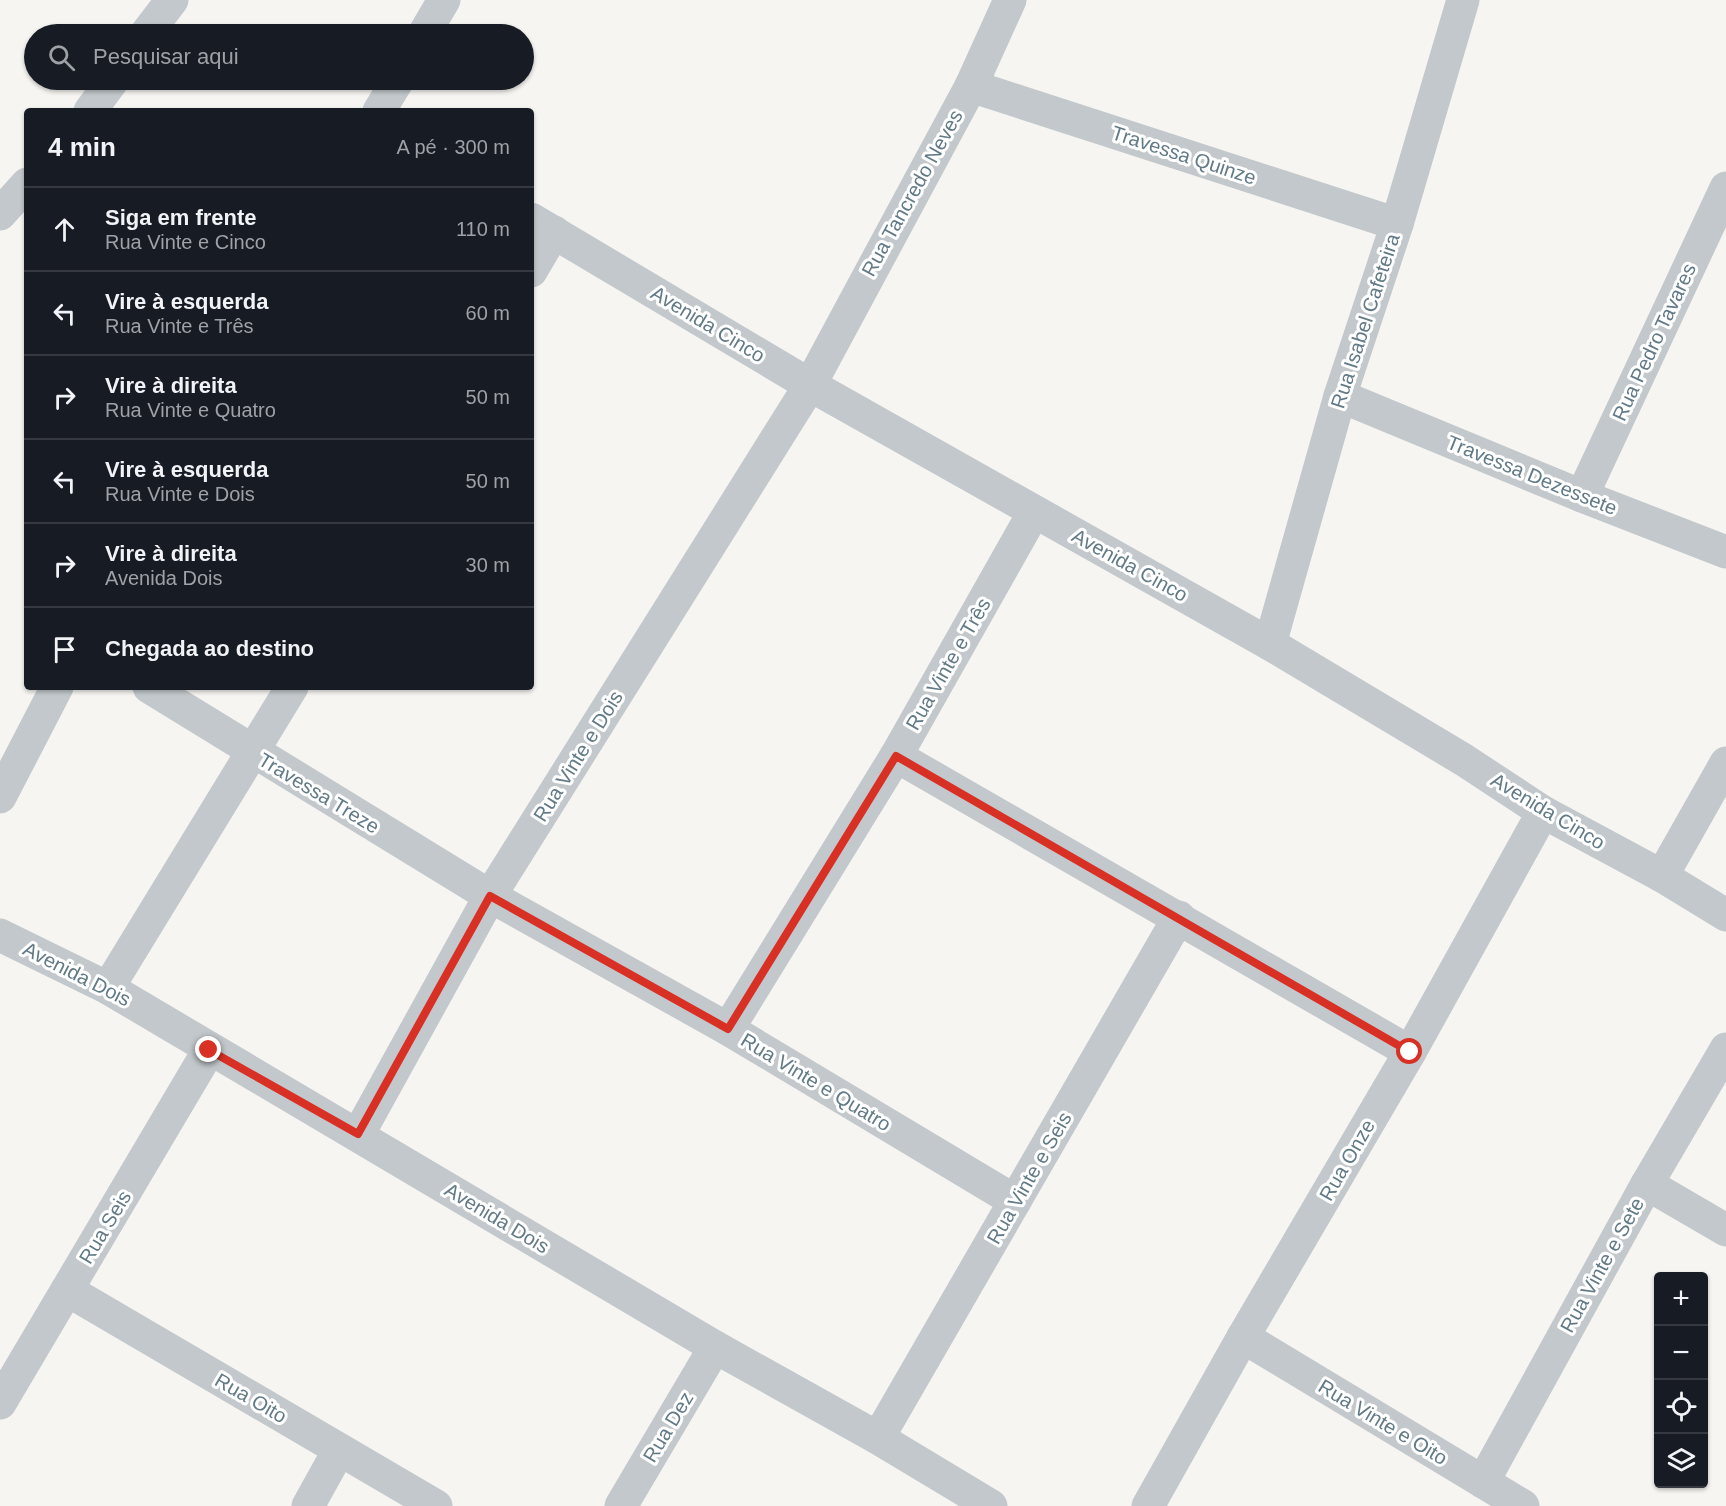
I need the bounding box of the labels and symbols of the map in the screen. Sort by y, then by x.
street label: Rua Tancredo Neves [857,106,967,280]
street label: Travessa Quinze [1109,121,1259,189]
street label: Rua Isabel Cafeteira [1326,230,1404,411]
street label: Rua Pedro Tavares [1608,260,1700,424]
street label: Avenida Cinco [647,281,769,367]
street label: Travessa Dezessete [1444,431,1620,519]
street label: Avenida Cinco [1068,524,1192,606]
street label: Rua Vinte e Três [901,594,995,734]
street label: Rua Vinte e Dois [529,687,627,825]
street label: Travessa Treze [255,748,383,838]
street label: Avenida Cinco [1487,768,1609,854]
street label: Avenida Dois [20,938,134,1010]
street label: Rua Vinte e Quatro [737,1029,895,1135]
route end [195,1036,221,1062]
route start [1396,1038,1422,1064]
street label: Rua Vinte e Seis [982,1108,1076,1248]
street label: Rua Onze [1315,1116,1379,1204]
street label: Avenida Dois [441,1178,553,1258]
street label: Rua Seis [75,1187,135,1267]
street label: Rua Vinte e Sete [1556,1194,1648,1336]
street label: Rua Oito [211,1369,291,1427]
street label: Rua Vinte e Oito [1315,1375,1451,1469]
street label: Rua Dez [639,1388,697,1466]

